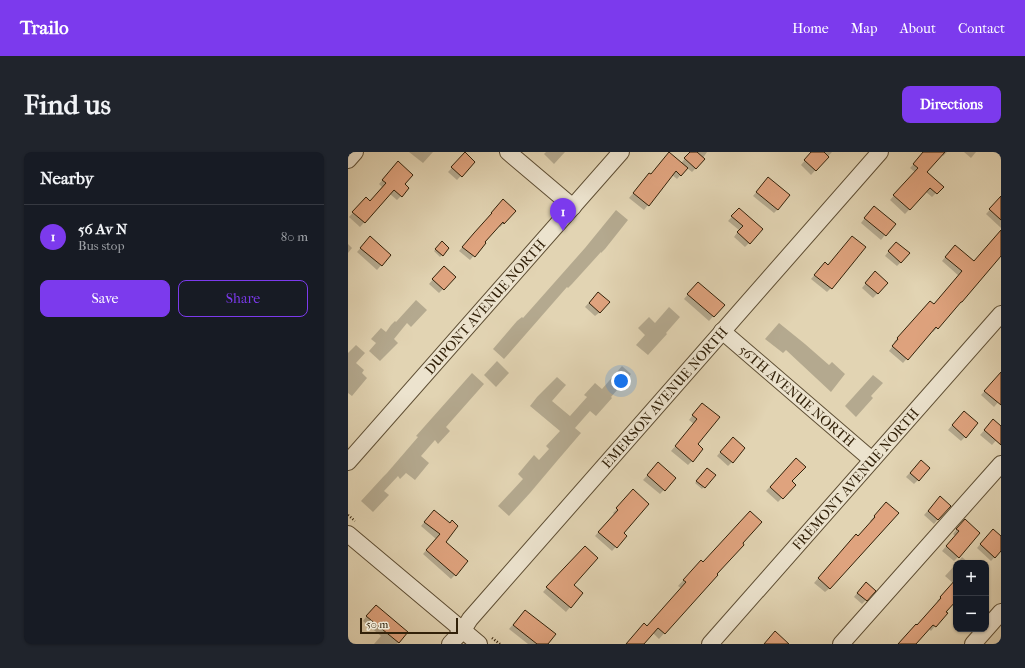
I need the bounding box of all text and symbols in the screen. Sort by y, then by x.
text: Trailo [20,17,69,39]
text: Home [792,20,829,37]
text: Map [851,20,878,37]
text: About [900,20,936,37]
text: Contact [958,20,1005,37]
button: Directions [902,86,1001,123]
text: Find us [24,88,111,121]
text: Nearby [40,168,94,188]
pin: 1 [550,198,576,231]
text: 56 Av N [78,220,127,238]
text: 1 [51,229,55,244]
text: 80 m [281,229,308,244]
street label: DUPONT AVENUE NORTH [421,236,549,378]
text: Bus stop [78,238,124,253]
button: Save [40,280,170,317]
button: Share [178,280,308,317]
street label: EMERSON AVENUE NORTH [598,324,731,472]
street label: 56TH AVENUE NORTH [735,341,858,451]
your location [611,371,631,391]
street label: FREMONT AVENUE NORTH [789,405,923,554]
map controls [953,560,989,632]
button: + [953,560,989,596]
button: − [953,596,989,632]
scale bar [360,616,458,635]
text: 50 m [366,618,388,631]

